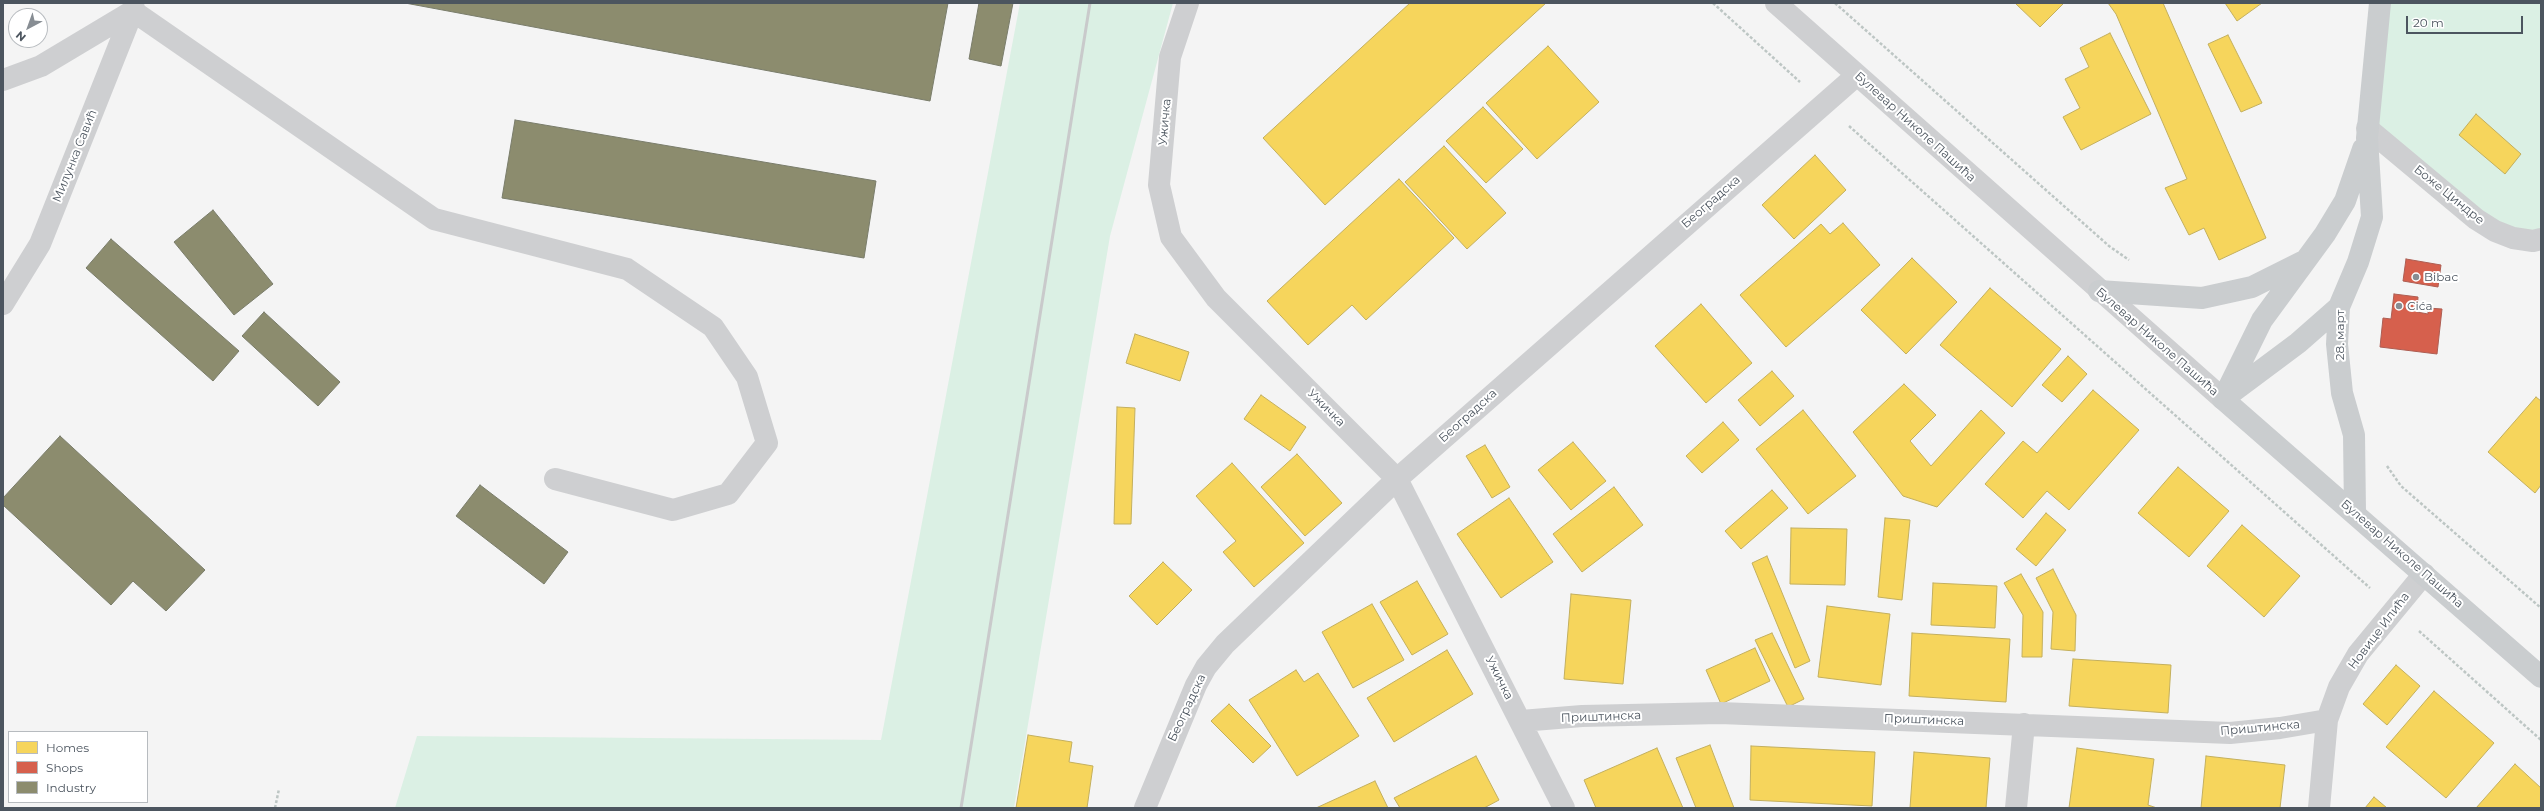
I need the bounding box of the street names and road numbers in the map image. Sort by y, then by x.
street label: Булевар Николе Пашића [1852,69,1978,185]
street label: Ужичка [1156,98,1174,146]
street label: Милунка Савић [50,108,100,204]
street label: Боже Циндре [2411,162,2487,228]
street label: Београдска [1679,173,1743,231]
street label: Булевар Николе Пашића [2093,285,2221,399]
street label: 28. март [2333,310,2347,360]
street label: Ужичка [1304,386,1348,430]
street label: Београдска [1436,386,1500,446]
street label: Булевар Николе Пашића [2338,497,2466,611]
street label: Новице Илића [2345,590,2413,672]
street label: Ужичка [1482,654,1516,702]
street label: Београдска [1165,672,1209,744]
street label: Приштинска [1561,708,1641,726]
street label: Приштинска [1884,711,1964,729]
street label: Приштинска [2219,717,2301,739]

